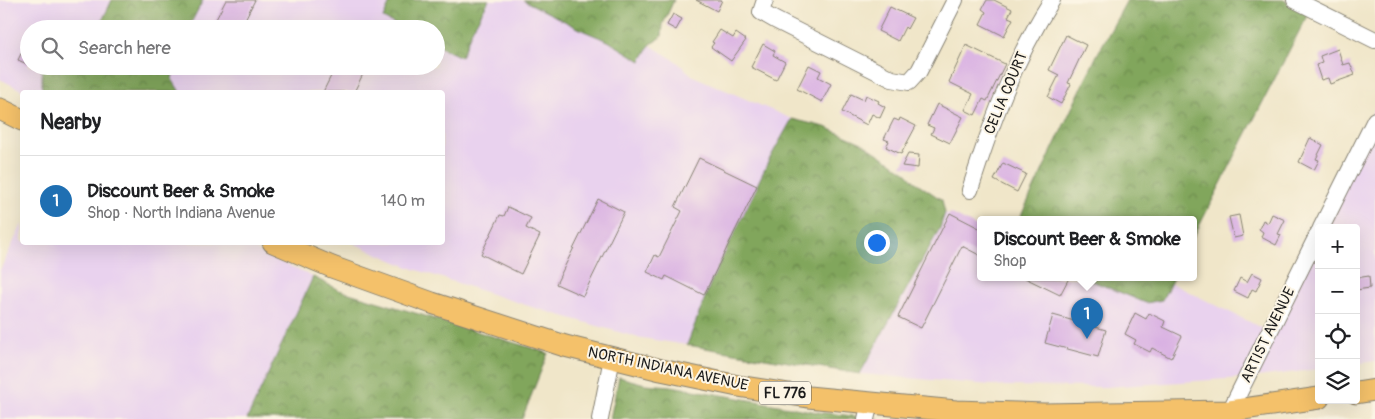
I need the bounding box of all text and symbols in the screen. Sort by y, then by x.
search box [20,20,445,75]
icon: search [38,34,66,62]
text: Search here [78,36,171,60]
street label: CELIA COURT [980,49,1032,137]
text: Nearby [40,109,101,136]
text: Discount Beer & Smoke [87,179,274,203]
text: 1 [53,191,59,211]
text: 140 m [381,191,425,211]
text: Shop · North Indiana Avenue [87,203,275,223]
popup [977,216,1197,281]
map controls [1315,224,1360,404]
button: + [1315,224,1360,269]
text: Discount Beer & Smoke [993,227,1181,251]
your location [864,230,890,256]
text: Shop [993,251,1026,271]
button: − [1315,269,1360,314]
street label: ARTIST AVENUE [1237,284,1299,386]
pin: 1 [1071,298,1103,339]
button: locate [1315,314,1360,359]
street label: NORTH INDIANA AVENUE [586,343,750,395]
button: layers [1315,359,1360,404]
road number: FL 776 [759,382,811,404]

